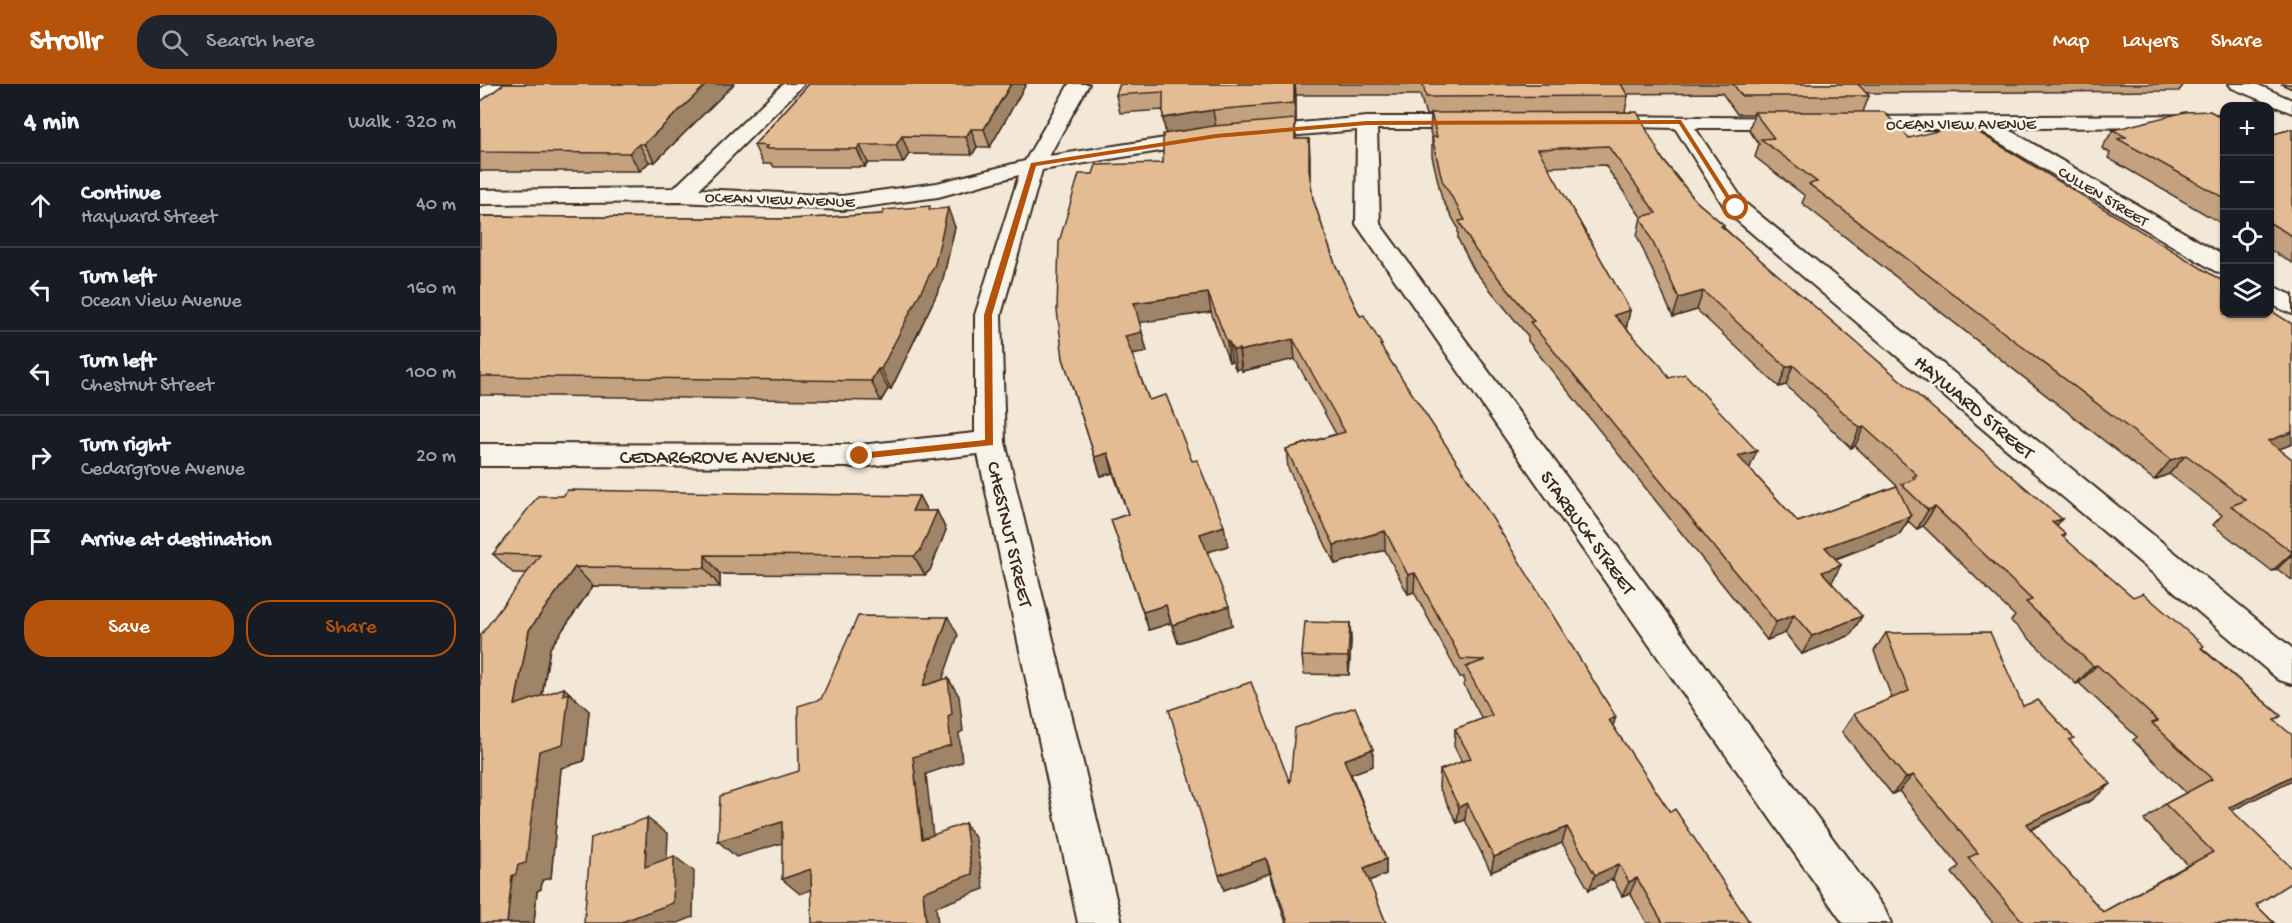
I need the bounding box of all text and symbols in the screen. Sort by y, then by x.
search box [137,15,557,69]
text: Strollr [30,26,101,59]
icon: search [158,26,191,59]
text: Search here [206,29,315,55]
text: Map [2053,30,2089,55]
text: Layers [2122,30,2178,55]
text: Share [2211,30,2262,55]
map controls [2220,102,2274,318]
button: + [2220,102,2274,156]
text: 4 min [24,108,79,139]
text: Walk · 320 m [348,112,456,135]
street label: OCEAN VIEW AVENUE [1886,117,2037,136]
button: − [2220,156,2274,210]
street label: CULLEN STREET [2054,164,2151,233]
text: Continue [81,181,161,207]
icon: ahead [24,189,57,222]
street label: OCEAN VIEW AVENUE [705,189,856,214]
text: 40 m [416,194,456,217]
route start [1722,194,1748,220]
text: Hayward Street [81,207,217,230]
button: locate [2220,210,2274,264]
button: layers [2220,264,2274,318]
text: Turn left [81,265,155,291]
icon: left [24,273,57,306]
text: 160 m [407,278,456,301]
text: Ocean View Avenue [81,291,242,314]
text: Turn left [81,349,155,375]
street label: HAYWARD STREET [1908,352,2038,466]
icon: left [24,357,57,390]
text: 100 m [406,362,456,385]
text: Chestnut Street [81,375,214,398]
text: Turn right [81,433,169,459]
icon: right [24,441,57,474]
route end [846,442,872,468]
text: 20 m [416,446,456,469]
street label: CEDARGROVE AVENUE [620,448,816,471]
text: Cedargrove Avenue [81,459,245,482]
street label: CHESTNUT STREET [980,460,1036,611]
street label: STARBUCK STREET [1533,468,1640,602]
icon: arrive [24,525,57,558]
text: Arrive at destination [81,528,271,554]
button: Save [24,600,234,657]
button: Share [246,600,456,657]

